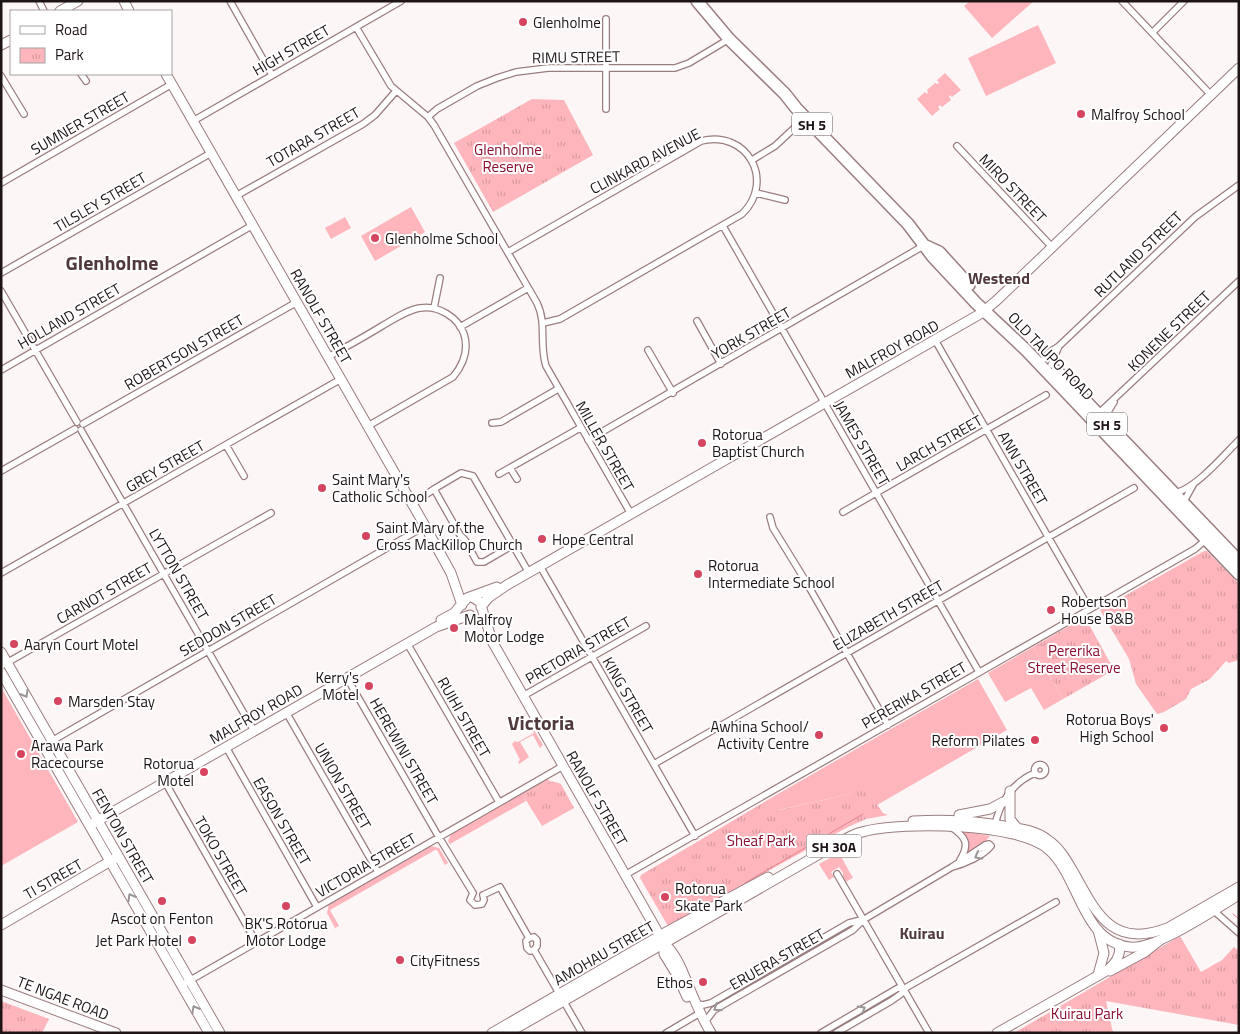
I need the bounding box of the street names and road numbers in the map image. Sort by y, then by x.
street label: HIGH STREET [248,18,334,82]
street label: RIMU STREET [532,45,620,69]
street label: SUMNER STREET [26,85,134,161]
street label: TOTARA STREET [262,101,364,173]
road number: SH 5 [792,112,832,136]
street label: CLINKARD AVENUE [586,122,704,200]
street label: MIRO STREET [974,148,1052,228]
street label: TILSLEY STREET [49,166,151,238]
street label: RUTLAND STREET [1088,205,1188,302]
street label: RANOLF STREET [284,264,358,368]
street label: HOLLAND STREET [13,277,125,355]
street label: KONENE STREET [1122,285,1216,377]
street label: YORK STREET [707,301,795,365]
street label: OLD TAUPO ROAD [1003,306,1099,406]
street label: ROBERTSON STREET [120,308,248,396]
street label: MALFROY ROAD [841,314,943,384]
street label: MILLER STREET [570,396,640,496]
street label: JAMES STREET [828,396,896,490]
street label: LARCH STREET [891,409,987,477]
road number: SH 5 [1087,412,1127,436]
street label: ANN STREET [992,427,1054,509]
street label: GREY STREET [121,434,209,498]
street label: LYTTON STREET [143,524,215,624]
street label: CARNOT STREET [52,556,156,630]
street label: ELIZABETH STREET [828,574,948,656]
street label: SEDDON STREET [175,588,281,662]
street label: PRETORIA STREET [521,610,635,690]
street label: KING STREET [597,653,659,737]
street label: PERERIKA STREET [857,655,971,735]
street label: RUIHI STREET [432,673,496,762]
street label: MALFROY ROAD [205,678,307,750]
street label: HEREWINI STREET [364,693,444,809]
street label: UNION STREET [309,738,377,834]
street label: RANOLF STREET [560,746,634,850]
street label: EASON STREET [247,773,317,869]
street label: FENTON STREET [86,784,160,888]
street label: TOKO STREET [189,812,253,900]
street label: VICTORIA STREET [311,827,421,903]
road number: SH 30A [806,834,862,858]
street label: TI STREET [19,853,87,905]
street label: AMOHAU STREET [549,915,659,991]
street label: ERUERA STREET [725,922,829,996]
street label: TE NGAE ROAD [14,970,112,1026]

